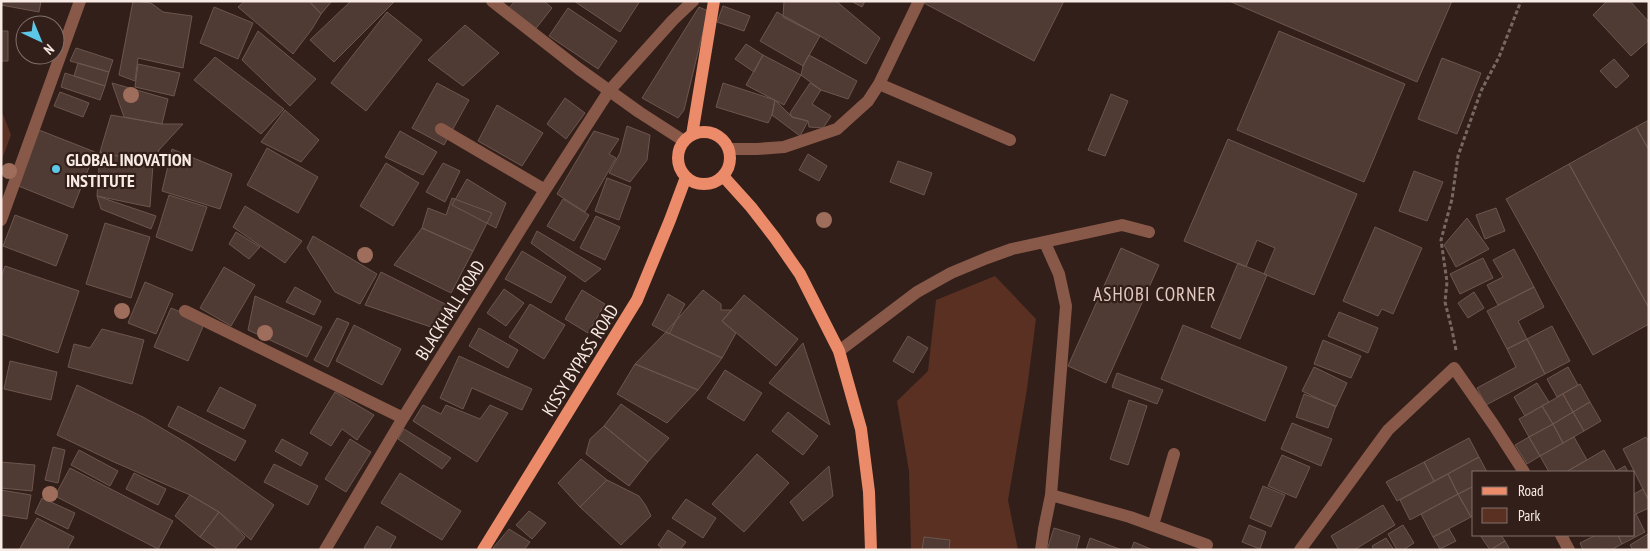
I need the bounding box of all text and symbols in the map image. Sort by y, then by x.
north arrow [15,15,65,65]
text: N [40,40,58,58]
place label: GLOBAL INOVATION INSTITUTE [66,148,191,192]
marker: GLOBAL INOVATION INSTITUTE [50,163,62,175]
street label: BLACKHALL ROAD [410,256,490,364]
district label: ASHOBI CORNER [1093,282,1217,306]
street label: KISSY BYPASS ROAD [537,300,623,420]
legend [1472,471,1635,536]
text: Road [1518,481,1544,500]
text: Park [1518,506,1540,525]

